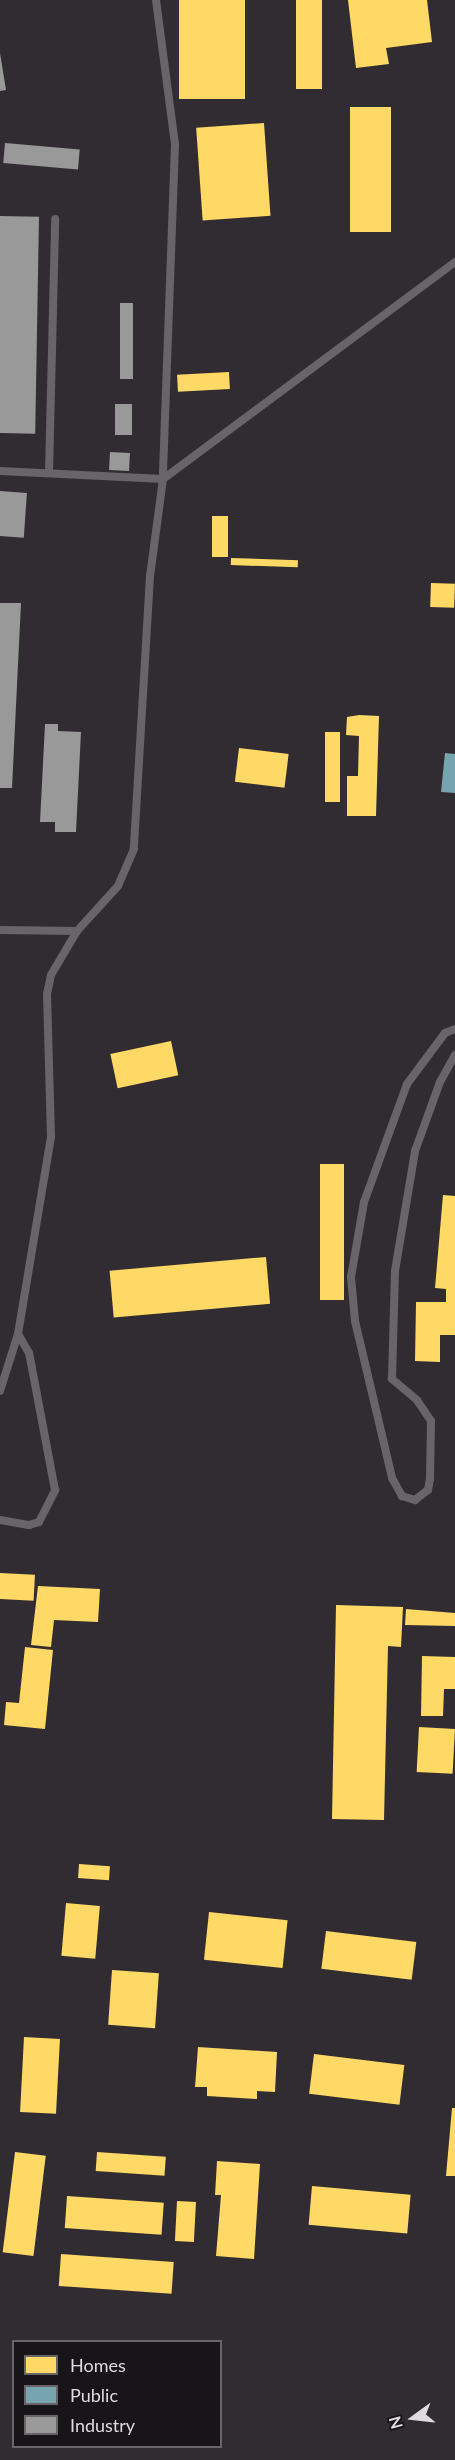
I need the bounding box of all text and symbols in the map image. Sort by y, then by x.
legend [12,2340,222,2448]
text: Homes [70,2354,126,2376]
text: Public [70,2384,118,2406]
north arrow [383,2388,443,2448]
text: Industry [70,2414,135,2436]
text: N [384,2414,406,2431]

